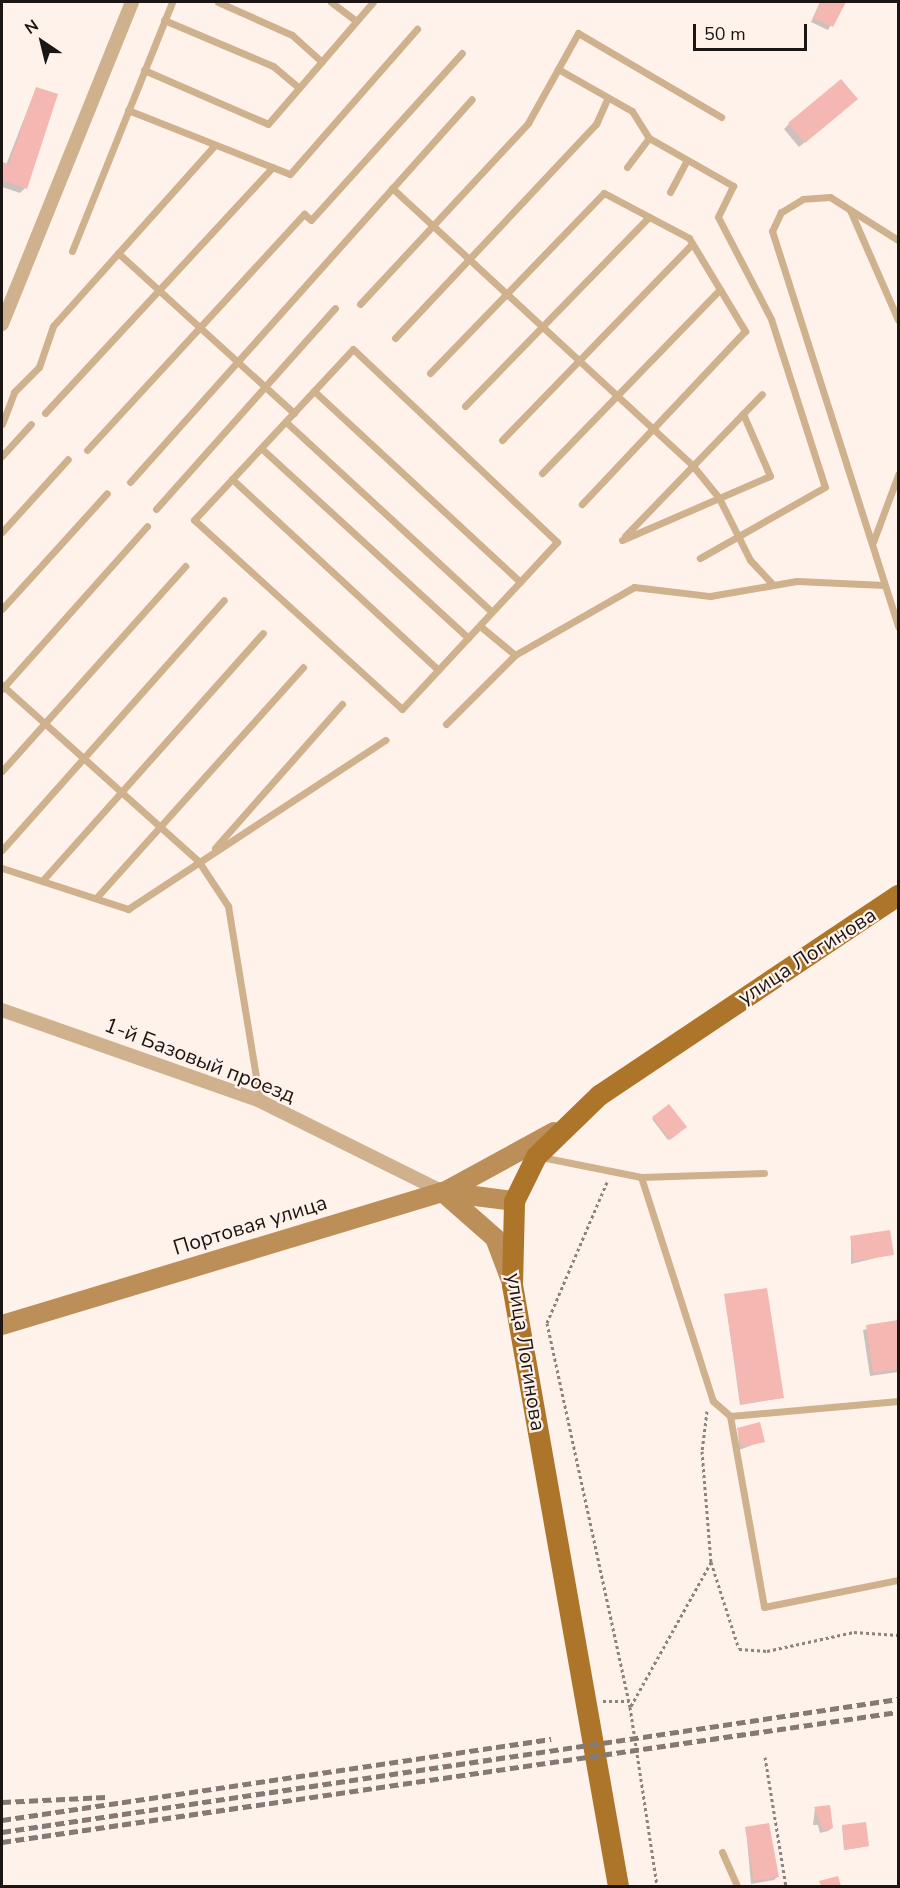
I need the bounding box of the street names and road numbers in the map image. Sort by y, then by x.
street label: улица Логинова [733,902,881,1010]
street label: 1-й Базовый проезд [101,1012,299,1108]
street label: Портовая улица [170,1190,330,1260]
street label: улица Логинова [501,1271,551,1433]

